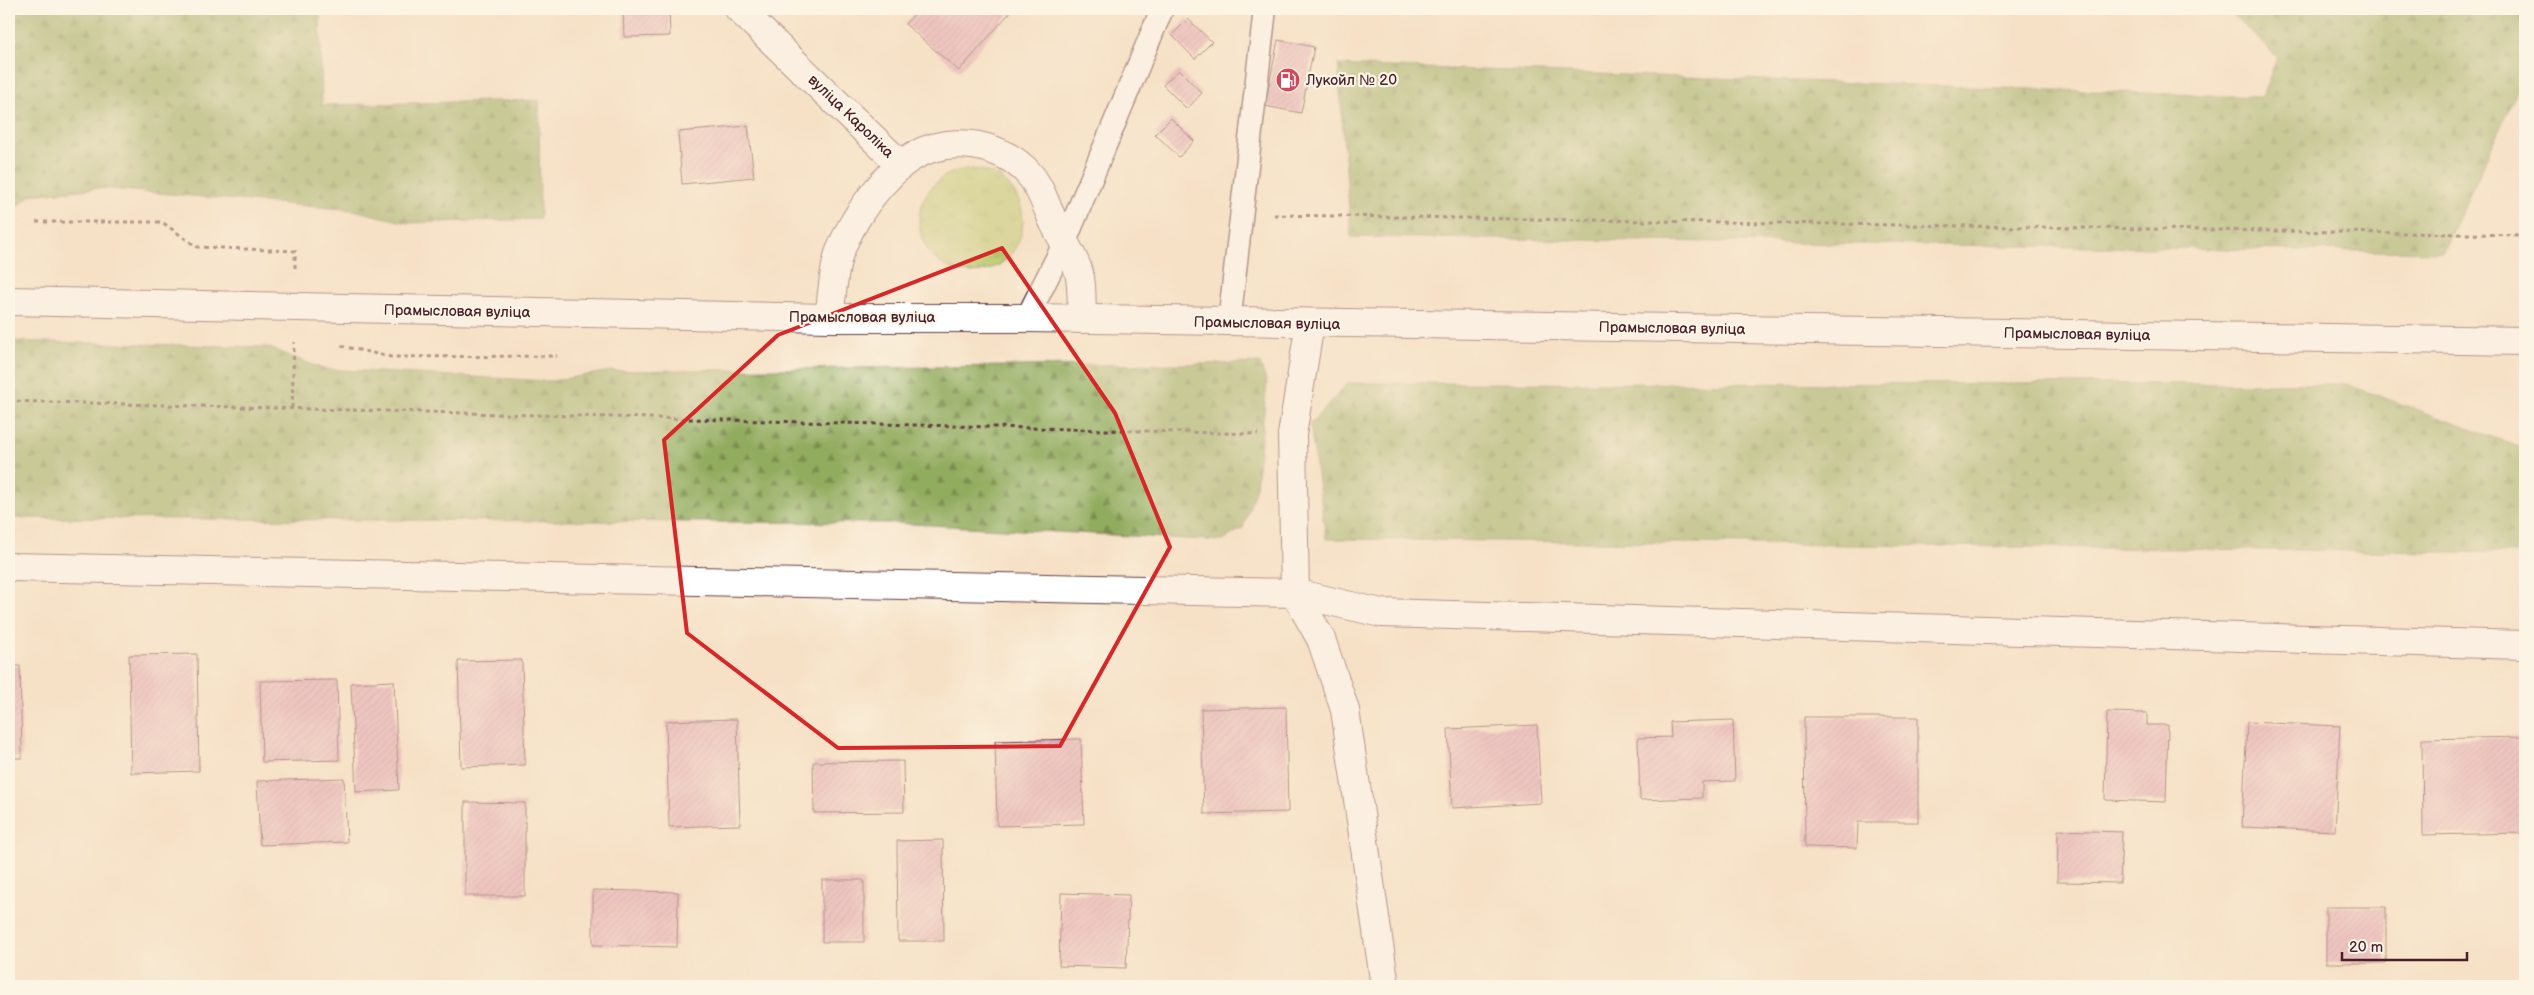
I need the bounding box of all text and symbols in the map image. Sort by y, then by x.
fuel station icon: Лукойл № 20 [1275,67,1301,93]
street label: вуліца Кароліка [804,71,898,162]
place label: Лукойл № 20 [1305,71,1397,90]
street label: Прамысловая вуліца [383,301,531,322]
street label: Прамысловая вуліца [789,308,935,327]
street label: Прамысловая вуліца [1193,313,1341,334]
street label: Прамысловая вуліца [1598,318,1746,339]
street label: Прамысловая вуліца [2003,324,2151,345]
scale bar [2342,930,2466,962]
text: 20 m [2349,938,2383,957]

